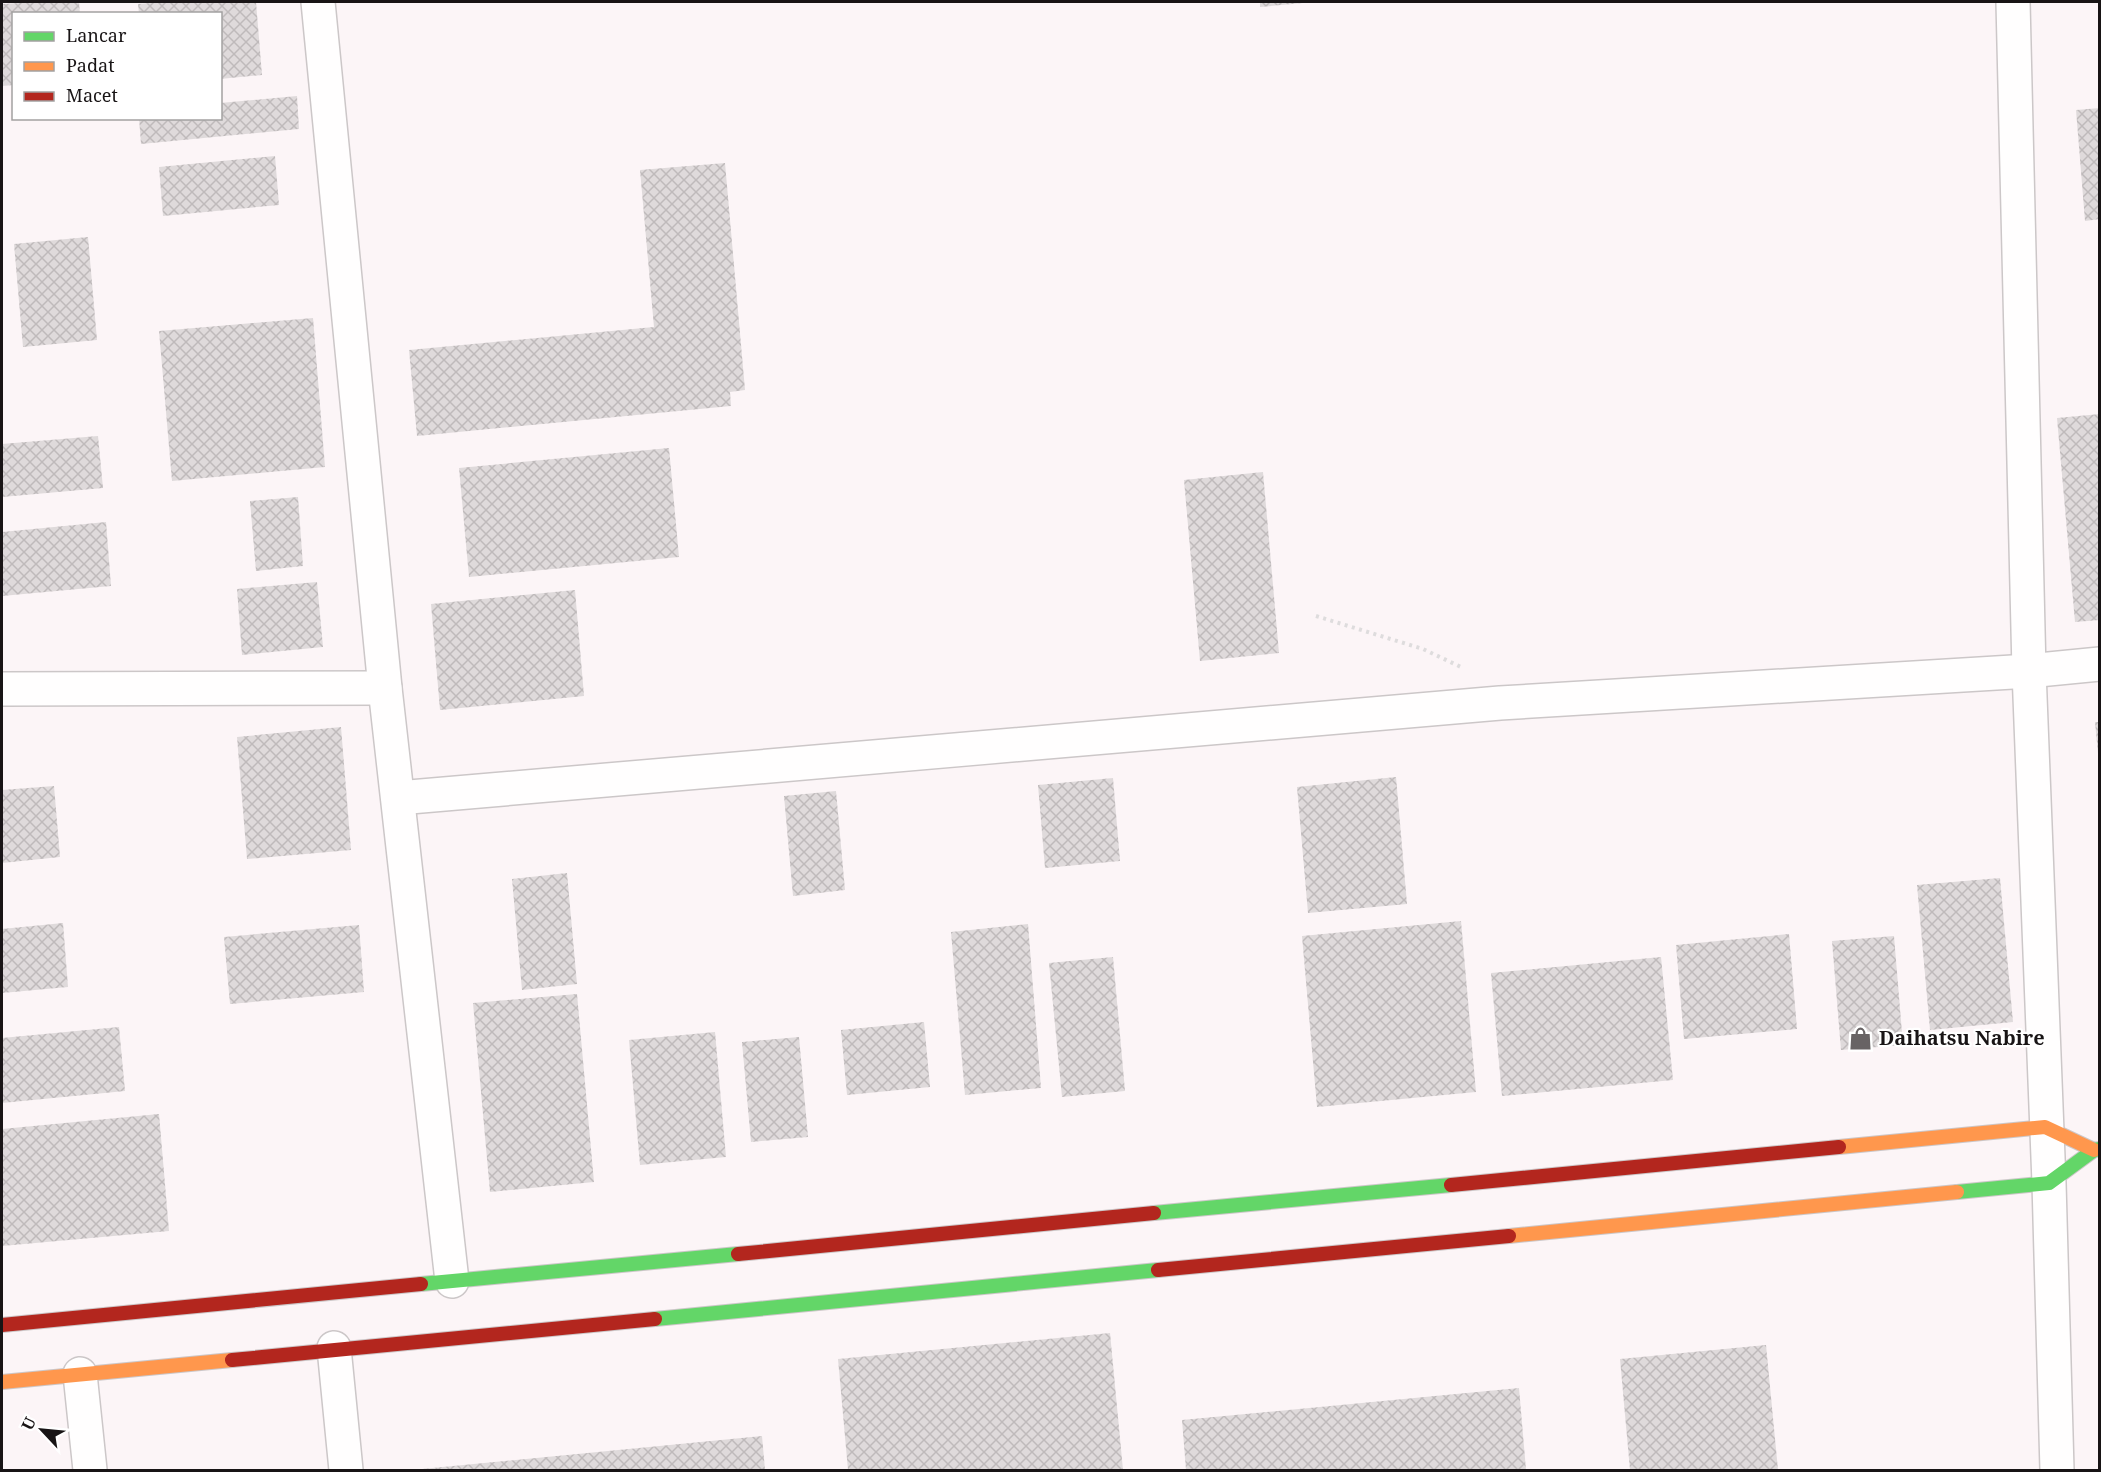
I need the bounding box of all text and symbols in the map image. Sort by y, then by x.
legend [12,12,222,120]
text: Lancar [66,23,127,47]
text: Padat [66,53,115,77]
text: Macet [66,83,118,107]
place label: Daihatsu Nabire [1879,1024,2045,1051]
shop icon: Daihatsu Nabire [1848,1025,1874,1051]
north arrow [12,1400,72,1460]
text: U [16,1413,41,1434]

